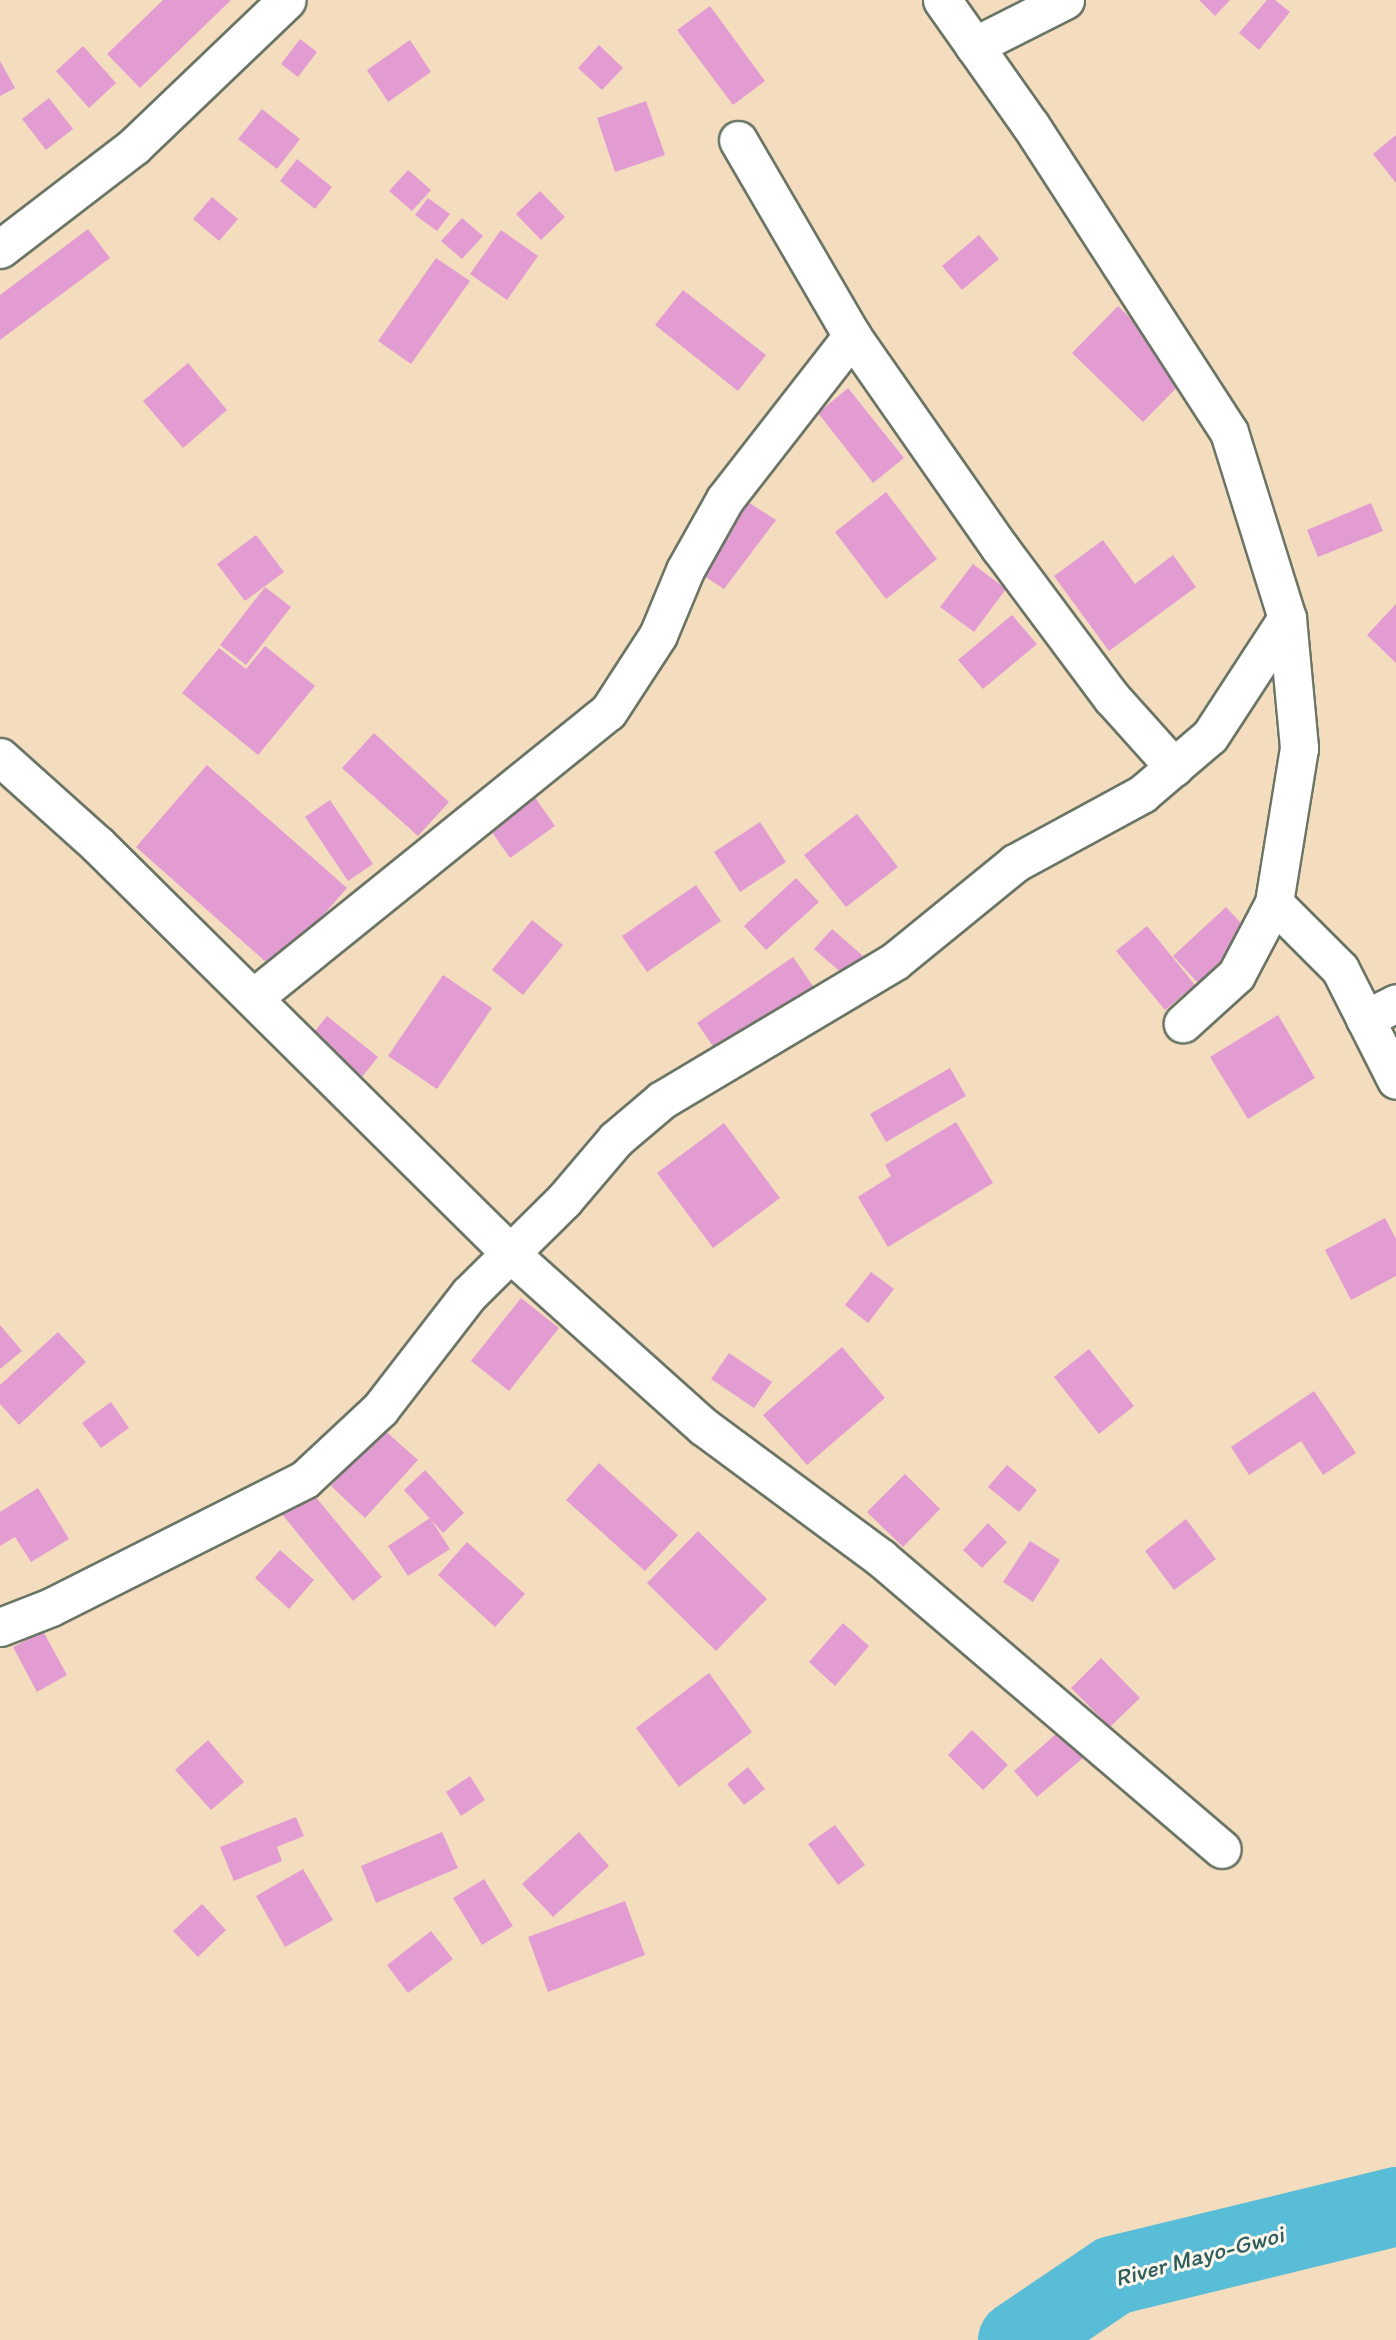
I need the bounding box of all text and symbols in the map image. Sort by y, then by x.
water label: River Mayo-Gwoi [1112,2220,1286,2292]

